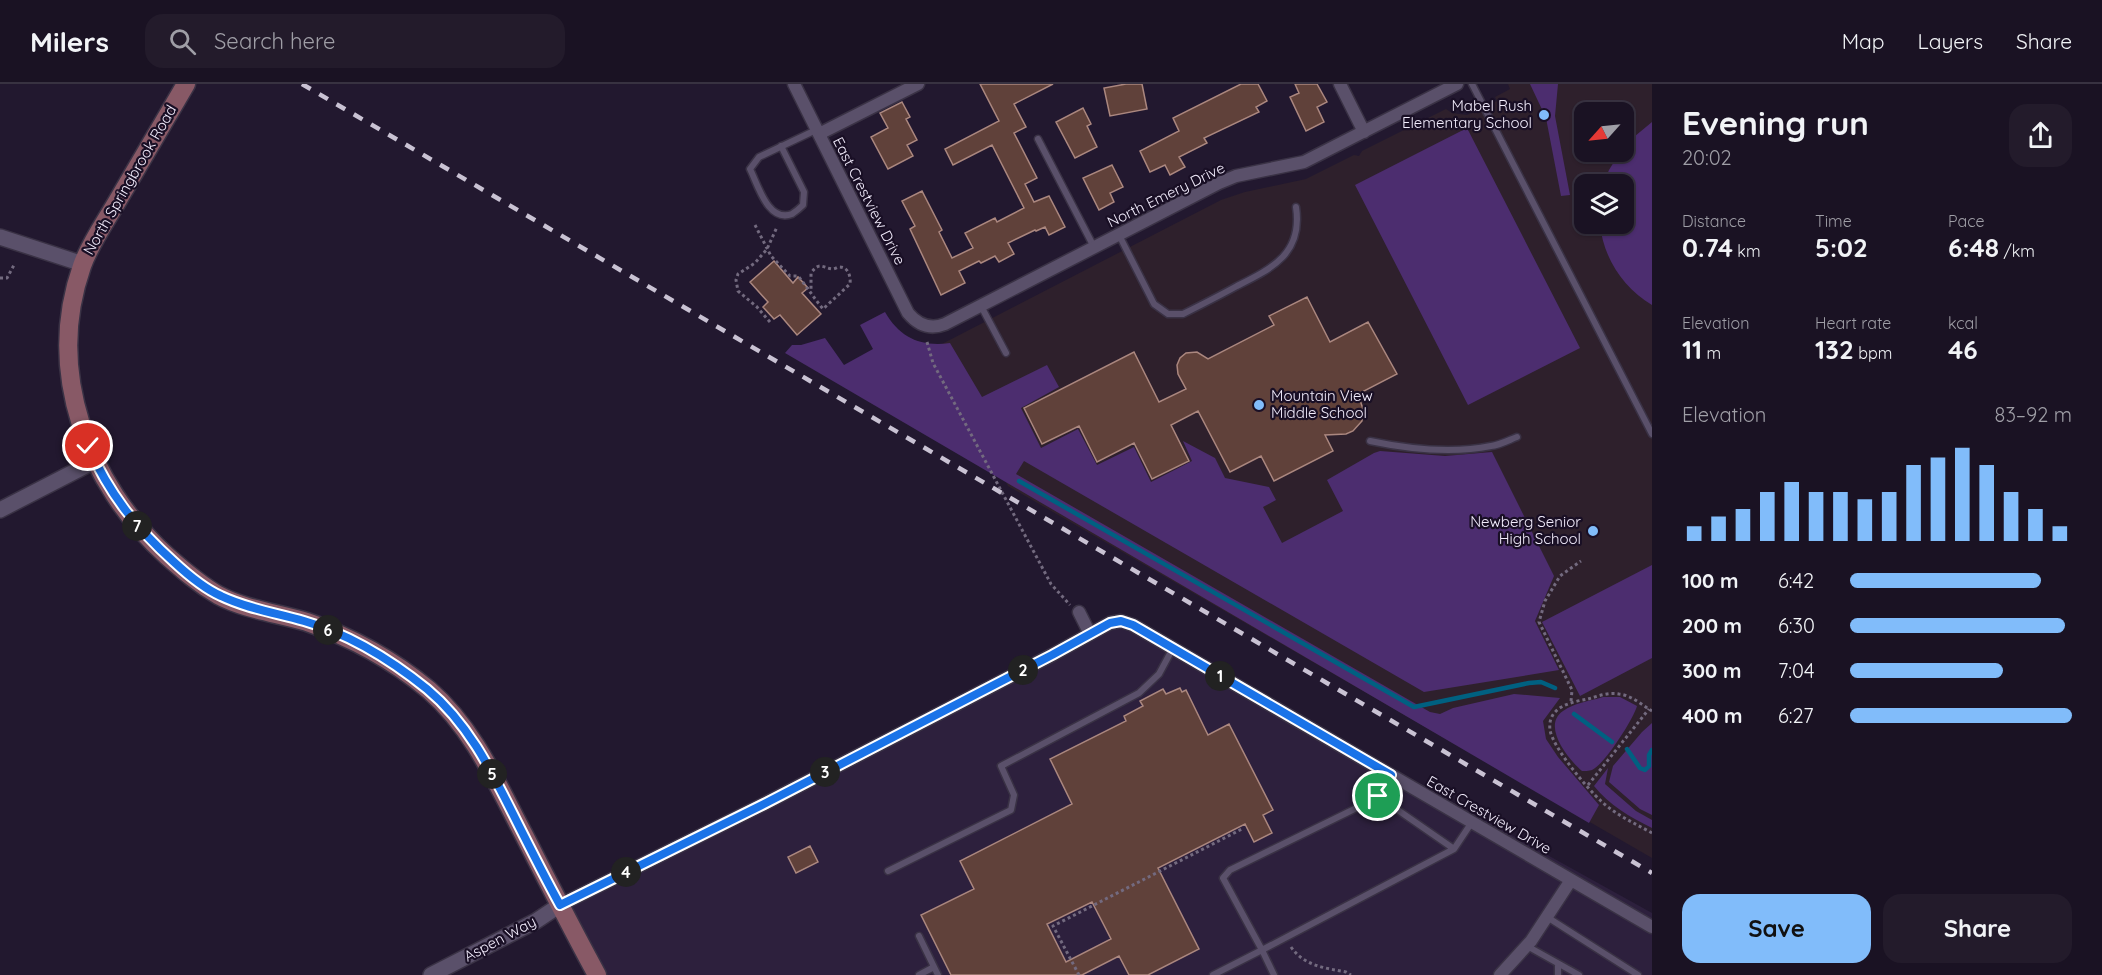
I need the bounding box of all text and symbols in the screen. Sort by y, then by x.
search box [145,14,565,68]
text: Milers [30,24,109,59]
icon: search [166,25,199,58]
text: Search here [214,27,335,55]
text: Map [1842,28,1885,54]
text: Layers [1918,28,1983,54]
text: Share [2016,28,2072,54]
place label: Mabel Rush Elementary School [1402,96,1532,132]
street label: North Springbrook Road [79,101,180,258]
north arrow [1574,102,1634,162]
map controls [1574,102,1634,234]
text: Evening run [1682,102,1869,143]
button: share [2009,104,2072,167]
marker: Mabel Rush Elementary School [1537,108,1551,122]
street label: East Crestview Drive [829,134,910,268]
text: 20:02 [1682,145,1732,170]
street label: North Emery Drive [1104,158,1228,231]
button: layers [1574,174,1634,234]
text: Distance [1682,211,1746,231]
text: Time [1815,211,1852,231]
text: Pace [1948,211,1984,231]
text: 0.74 [1682,231,1733,264]
text: 5:02 [1815,231,1868,264]
text: 6:48 [1948,231,1999,264]
text: km [1733,241,1761,261]
text: /km [1999,241,2035,261]
text: Elevation [1682,313,1749,333]
text: Heart rate [1815,313,1891,333]
text: kcal [1948,313,1978,333]
text: 11 [1682,333,1702,366]
text: 132 [1815,333,1854,366]
text: 46 [1948,333,1978,366]
text: m [1702,343,1721,363]
text: bpm [1854,343,1892,363]
place label: Mountain View Middle School [1271,386,1373,422]
marker: Mountain View Middle School [1252,398,1266,412]
text: Elevation [1682,402,1766,427]
text: 83–92 m [1995,402,2072,427]
pin [62,420,113,471]
icon: check [71,429,104,462]
pin: 7 [122,511,152,541]
place label: Newberg Senior High School [1470,512,1581,548]
text: 7 [133,516,141,536]
marker: Newberg Senior High School [1586,524,1600,538]
text: 100 m [1682,568,1738,593]
text: 6:42 [1778,568,1814,593]
text: 200 m [1682,613,1742,638]
text: 6:30 [1778,613,1815,638]
pin: 6 [313,615,343,645]
text: 6 [324,620,332,640]
pin: 2 [1008,655,1038,685]
text: 300 m [1682,658,1741,683]
text: 7:04 [1778,658,1814,683]
text: 2 [1018,660,1028,680]
pin: 1 [1205,661,1235,691]
text: 1 [1217,666,1223,686]
text: 400 m [1682,703,1742,728]
text: 6:27 [1778,703,1813,728]
pin: 3 [810,757,840,787]
pin: 5 [477,759,507,789]
text: 3 [821,762,829,782]
text: 5 [487,764,497,784]
pin [1352,770,1403,821]
street label: East Crestview Drive [1424,771,1555,858]
icon: arrive [1361,779,1394,812]
pin: 4 [611,857,641,887]
text: 4 [621,862,631,882]
button: Save [1682,894,1871,963]
button: Share [1883,894,2072,963]
street label: Aspen Way [460,912,539,966]

